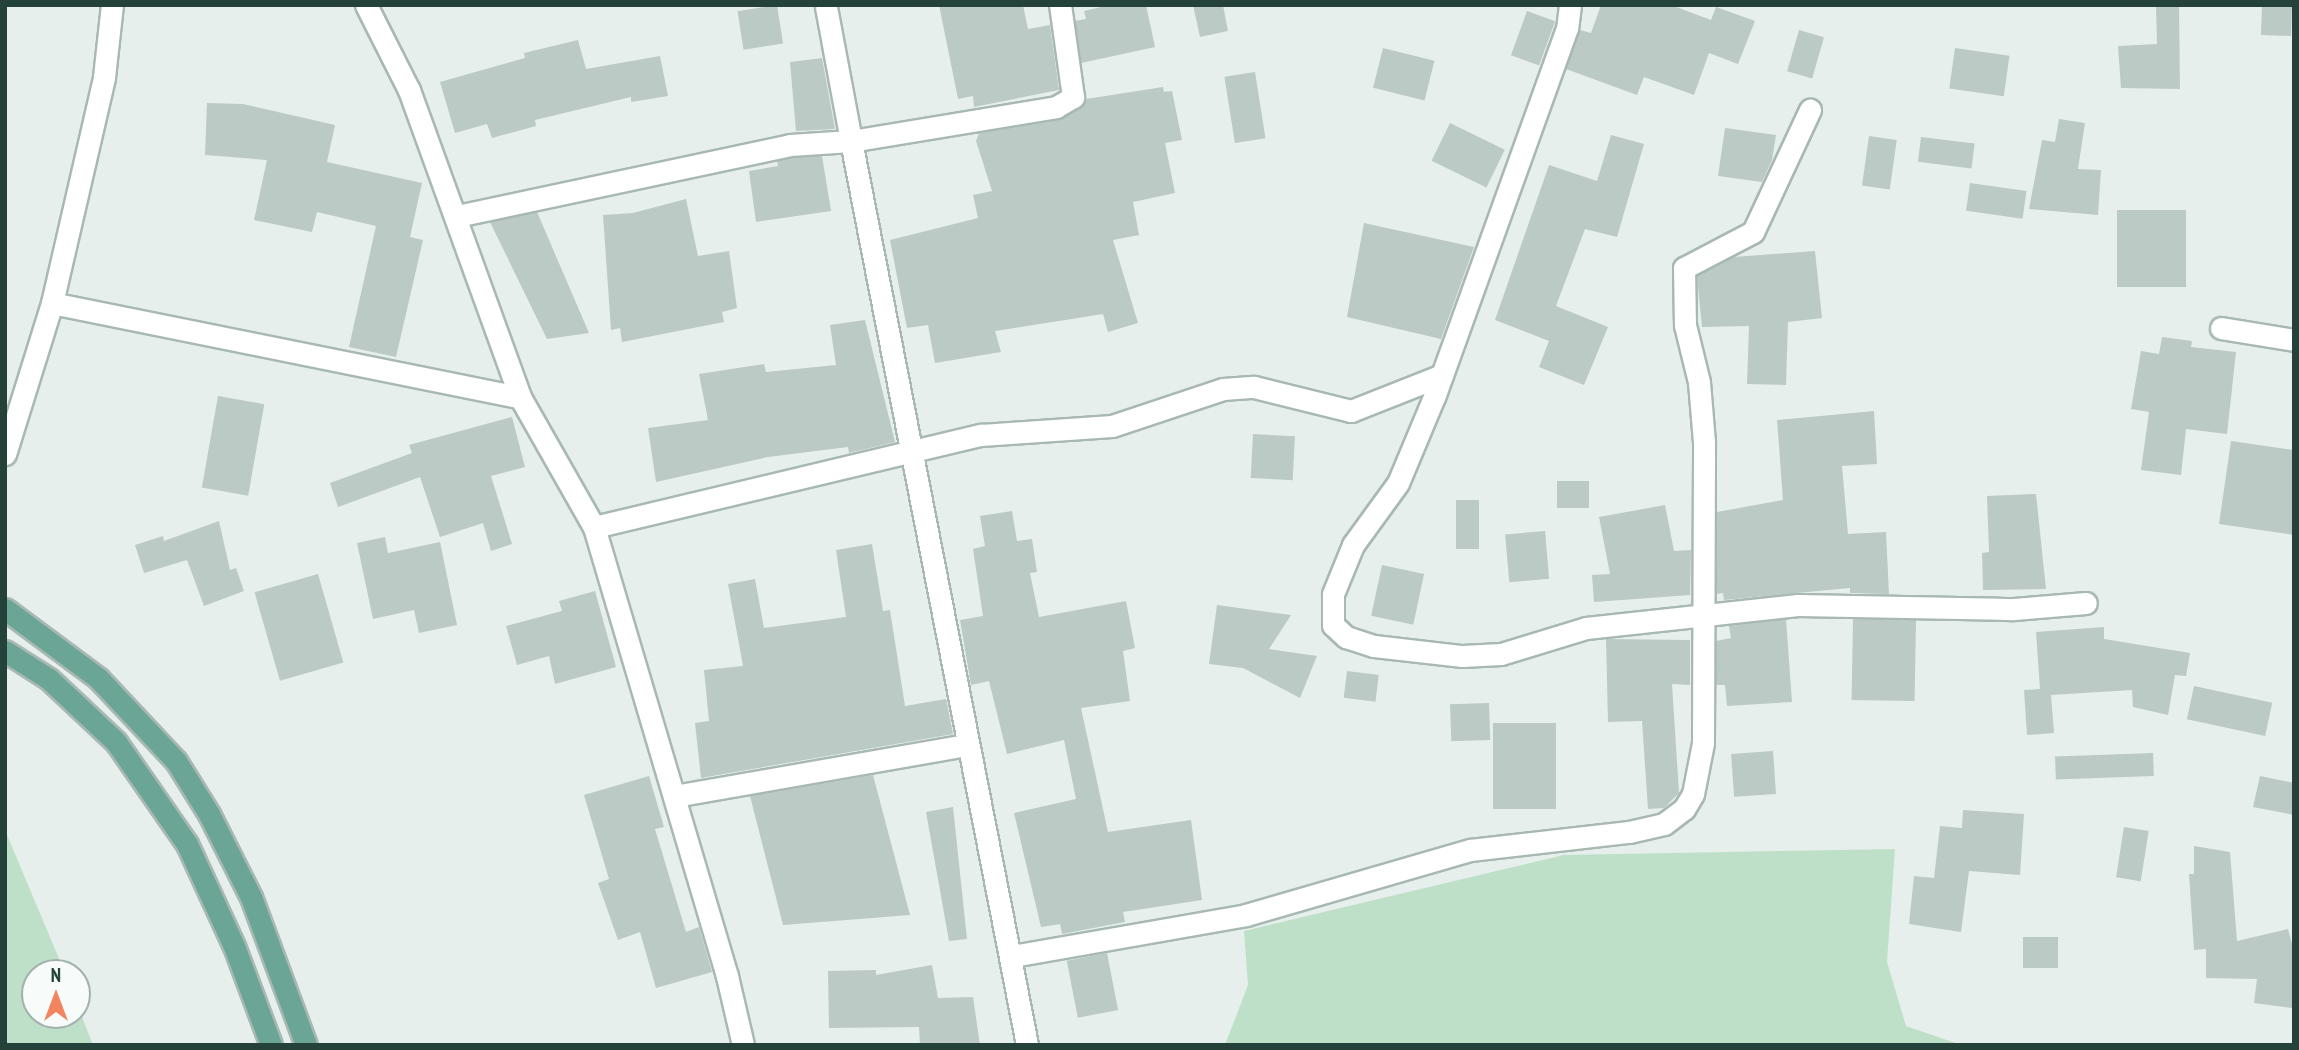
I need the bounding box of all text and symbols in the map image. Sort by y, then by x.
north arrow [21,959,91,1029]
text: N [51,963,61,987]

